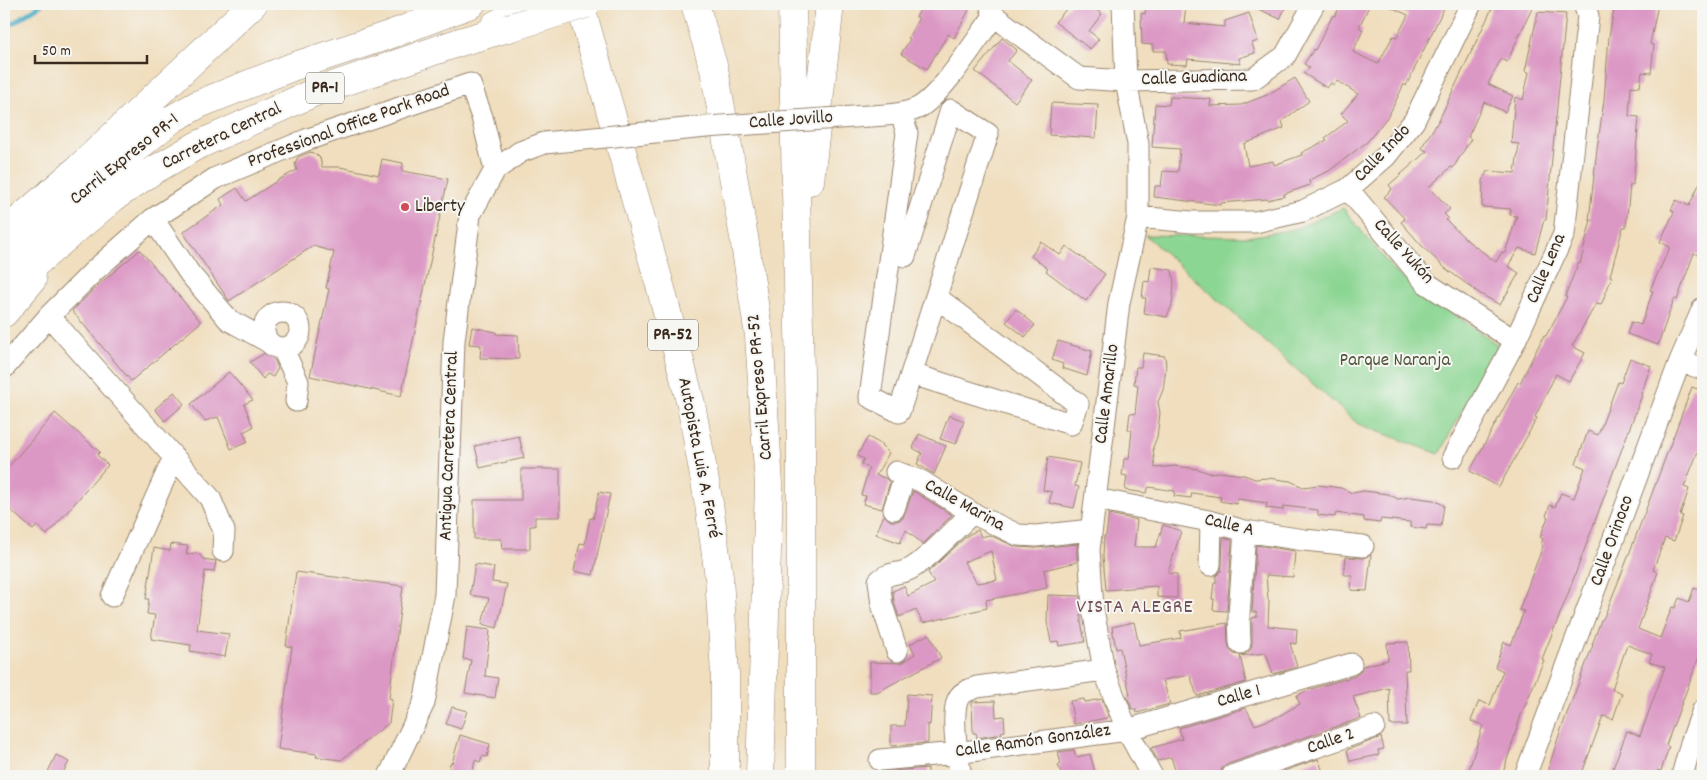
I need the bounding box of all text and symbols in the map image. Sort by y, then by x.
scale bar [35,32,148,64]
text: 50 m [42,41,71,63]
street label: Calle Guadiana [1141,64,1248,94]
road number: PR-1 [306,73,344,104]
street label: Professional Office Park Road [244,78,454,176]
street label: Carretera Central [157,96,287,178]
street label: Calle Jovillo [748,105,834,137]
street label: Carril Expreso PR-1 [64,107,186,213]
street label: Calle Indo [1348,119,1418,189]
place label: Liberty [415,194,465,221]
marker: Liberty [399,201,411,213]
street label: Calle Yukón [1366,213,1440,291]
street label: Calle Lena [1520,229,1574,308]
street label: Carril Expreso PR-52 [741,313,781,461]
road number: PR-52 [648,320,698,350]
street label: Calle Amarillo [1088,343,1128,445]
park label: Parque Naranja [1340,348,1452,375]
street label: Antigua Carretera Central [433,350,467,541]
street label: Autopista Luis A. Ferré [669,375,727,541]
street label: Calle Marina [919,473,1010,540]
street label: Calle Orinoco [1584,492,1642,590]
street label: Calle A [1201,507,1257,545]
district label: VISTA ALEGRE [1076,594,1194,622]
street label: Calle 1 [1214,678,1264,716]
street label: Calle Ramón González [954,718,1112,766]
street label: Calle 2 [1304,721,1358,763]

